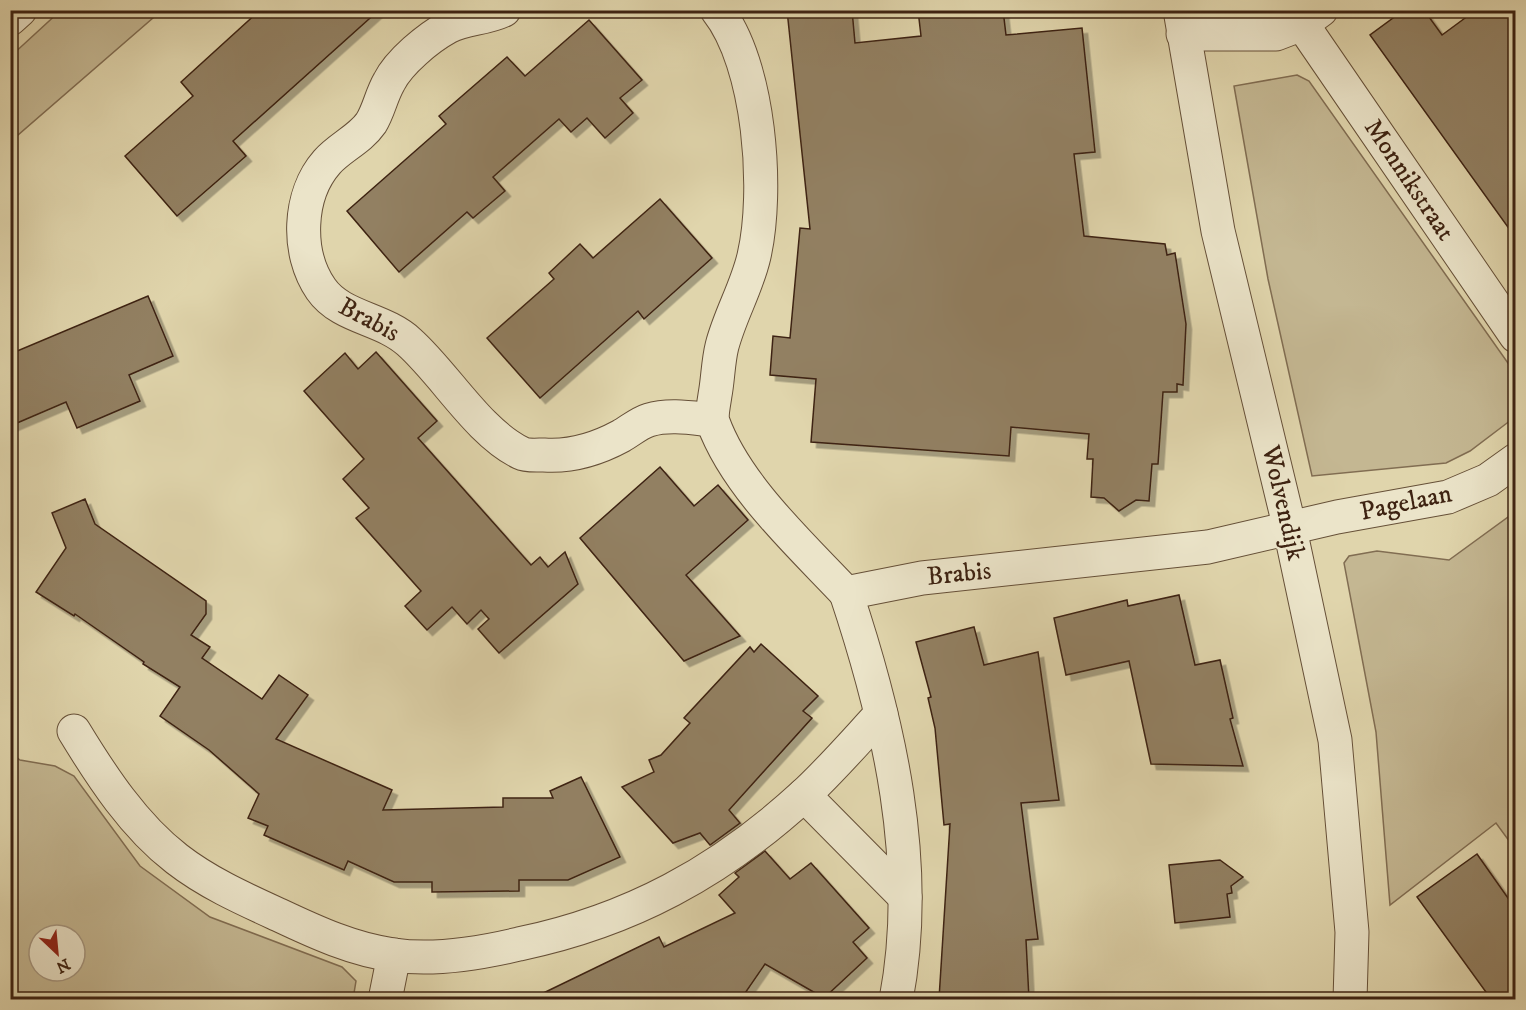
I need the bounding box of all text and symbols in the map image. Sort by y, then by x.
street label: Monnikstraat [1356,113,1462,247]
street label: Brabis [333,290,405,350]
street label: Wolvendijk [1254,441,1312,564]
street label: Pagelaan [1357,477,1455,529]
street label: Brabis [925,554,993,594]
north arrow [27,923,87,983]
text: N [53,954,73,977]

